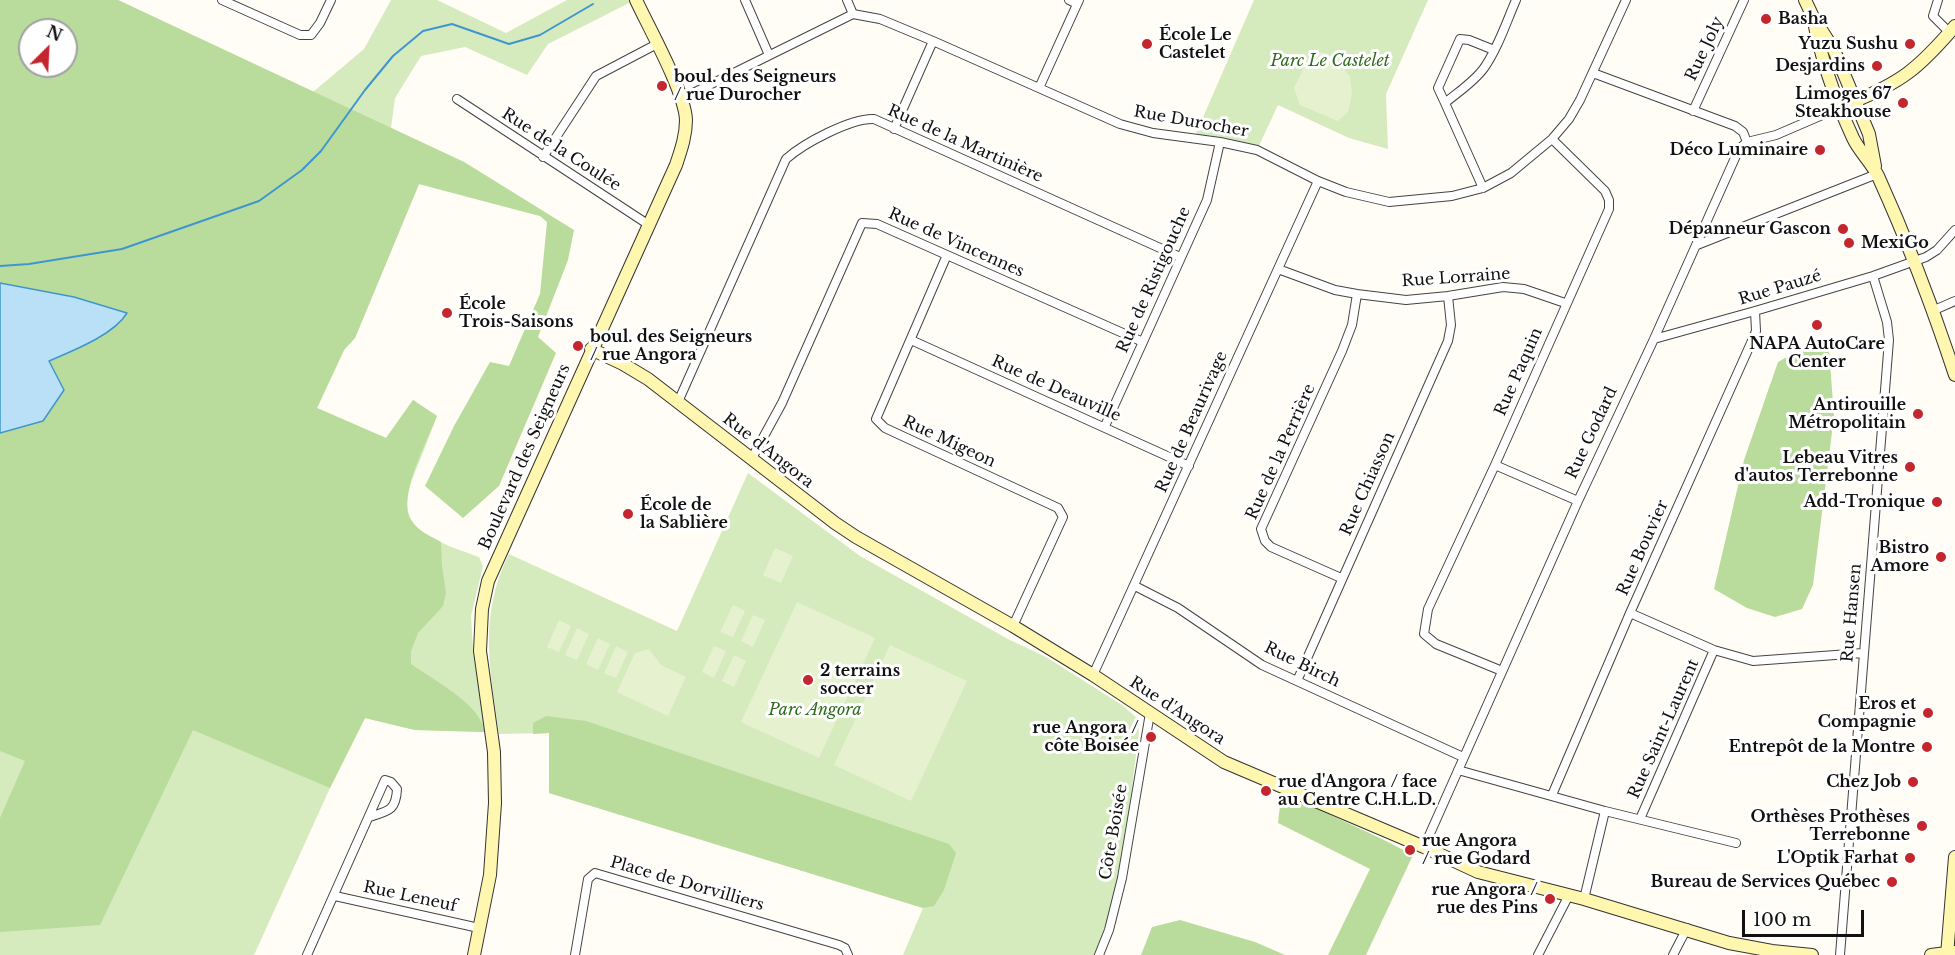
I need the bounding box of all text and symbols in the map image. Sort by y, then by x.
place label: Basha [1778,9,1828,29]
marker: Basha [1759,12,1773,26]
street label: Rue Joly [1682,14,1728,84]
north arrow [18,18,78,78]
text: N [44,21,65,46]
place label: École Le Castelet [1159,25,1232,63]
place label: Yuzu Sushu [1799,34,1898,54]
marker: École Le Castelet [1140,37,1154,51]
marker: Yuzu Sushu [1903,37,1917,51]
park label: Parc Le Castelet [1270,51,1390,71]
place label: Desjardins [1775,56,1865,76]
marker: Desjardins [1870,59,1884,73]
place label: boul. des Seigneurs / rue Durocher [674,67,836,105]
marker: boul. des Seigneurs / rue Durocher [655,79,669,93]
place label: Limoges 67 Steakhouse [1795,84,1891,122]
marker: Limoges 67 Steakhouse [1896,96,1910,110]
street label: Rue de la Martinière [884,101,1046,187]
street label: Rue Durocher [1132,102,1250,142]
street label: Rue de la Coulée [498,104,624,196]
place label: Déco Luminaire [1669,140,1808,160]
marker: Déco Luminaire [1813,143,1827,157]
street label: Rue de Vincennes [885,204,1027,282]
street label: Rue de Ristigouche [1113,204,1195,356]
place label: Dépanneur Gascon [1669,219,1831,239]
marker: Dépanneur Gascon [1836,222,1850,236]
place label: MexiGo [1861,233,1929,253]
marker: MexiGo [1842,236,1856,250]
street label: Rue Lorraine [1401,265,1511,291]
street label: Rue Pauzé [1736,266,1824,310]
place label: École Trois-Saisons [459,294,573,332]
marker: École Trois-Saisons [440,306,454,320]
marker: NAPA AutoCare Center [1810,318,1824,332]
street label: Rue Paquin [1491,325,1547,419]
place label: boul. des Seigneurs / rue Angora [590,327,752,365]
place label: NAPA AutoCare Center [1749,334,1885,372]
marker: boul. des Seigneurs / rue Angora [571,339,585,353]
street label: Rue de Beaurivage [1152,348,1232,496]
street label: Rue de Deauville [988,352,1124,426]
street label: Boulevard des Seigneurs [475,361,575,553]
street label: Rue de la Perrière [1242,381,1320,523]
street label: Rue Godard [1562,384,1622,482]
place label: Antirouille Métropolitain [1788,395,1906,433]
marker: Antirouille Métropolitain [1911,407,1925,421]
street label: Rue d'Angora [719,410,817,492]
street label: Rue Migeon [900,412,998,472]
street label: Rue Chiasson [1337,429,1399,539]
place label: Lebeau Vitres d'autos Terrebonne [1734,448,1898,486]
marker: Lebeau Vitres d'autos Terrebonne [1903,460,1917,474]
place label: Add-Tronique [1804,492,1925,512]
place label: École de la Sablière [640,495,728,533]
marker: Add-Tronique [1930,495,1944,509]
street label: Rue Bouvier [1613,497,1673,599]
marker: École de la Sablière [621,507,635,521]
place label: Bistro Amore [1871,538,1929,576]
marker: Bistro Amore [1934,550,1948,564]
street label: Rue Hansen [1838,563,1866,663]
street label: Rue Birch [1261,638,1343,692]
street label: Rue Saint-Laurent [1625,656,1703,802]
place label: 2 terrains soccer [820,661,900,699]
marker: 2 terrains soccer [801,673,815,687]
street label: Rue d'Angora [1126,673,1228,749]
place label: Eros et Compagnie [1818,694,1916,732]
park label: Parc Angora [769,700,861,720]
marker: Eros et Compagnie [1921,706,1935,720]
place label: rue Angora / côte Boisée [1032,718,1139,756]
marker: rue Angora / côte Boisée [1144,730,1158,744]
place label: Entrepôt de la Montre [1728,737,1915,757]
marker: Entrepôt de la Montre [1920,740,1934,754]
place label: rue d'Angora / face au Centre C.H.L.D. [1278,772,1437,810]
place label: Chez Job [1826,772,1901,792]
marker: Chez Job [1906,775,1920,789]
street label: Côte Boisée [1096,783,1132,881]
marker: rue d'Angora / face au Centre C.H.L.D. [1259,784,1273,798]
place label: Orthèses Prothèses Terrebonne [1750,807,1910,845]
marker: Orthèses Prothèses Terrebonne [1915,819,1929,833]
place label: rue Angora / rue Godard [1422,831,1531,869]
marker: rue Angora / rue Godard [1403,843,1417,857]
place label: L'Optik Farhat [1777,848,1898,868]
marker: L'Optik Farhat [1903,851,1917,865]
street label: Place de Dorvilliers [608,853,766,915]
place label: Bureau de Services Québec [1650,872,1880,892]
marker: Bureau de Services Québec [1885,875,1899,889]
street label: Rue Leneuf [361,878,459,916]
place label: rue Angora / rue des Pins [1431,880,1538,918]
marker: rue Angora / rue des Pins [1543,892,1557,906]
scale bar [1745,898,1866,936]
text: 100 m [1753,909,1811,931]

